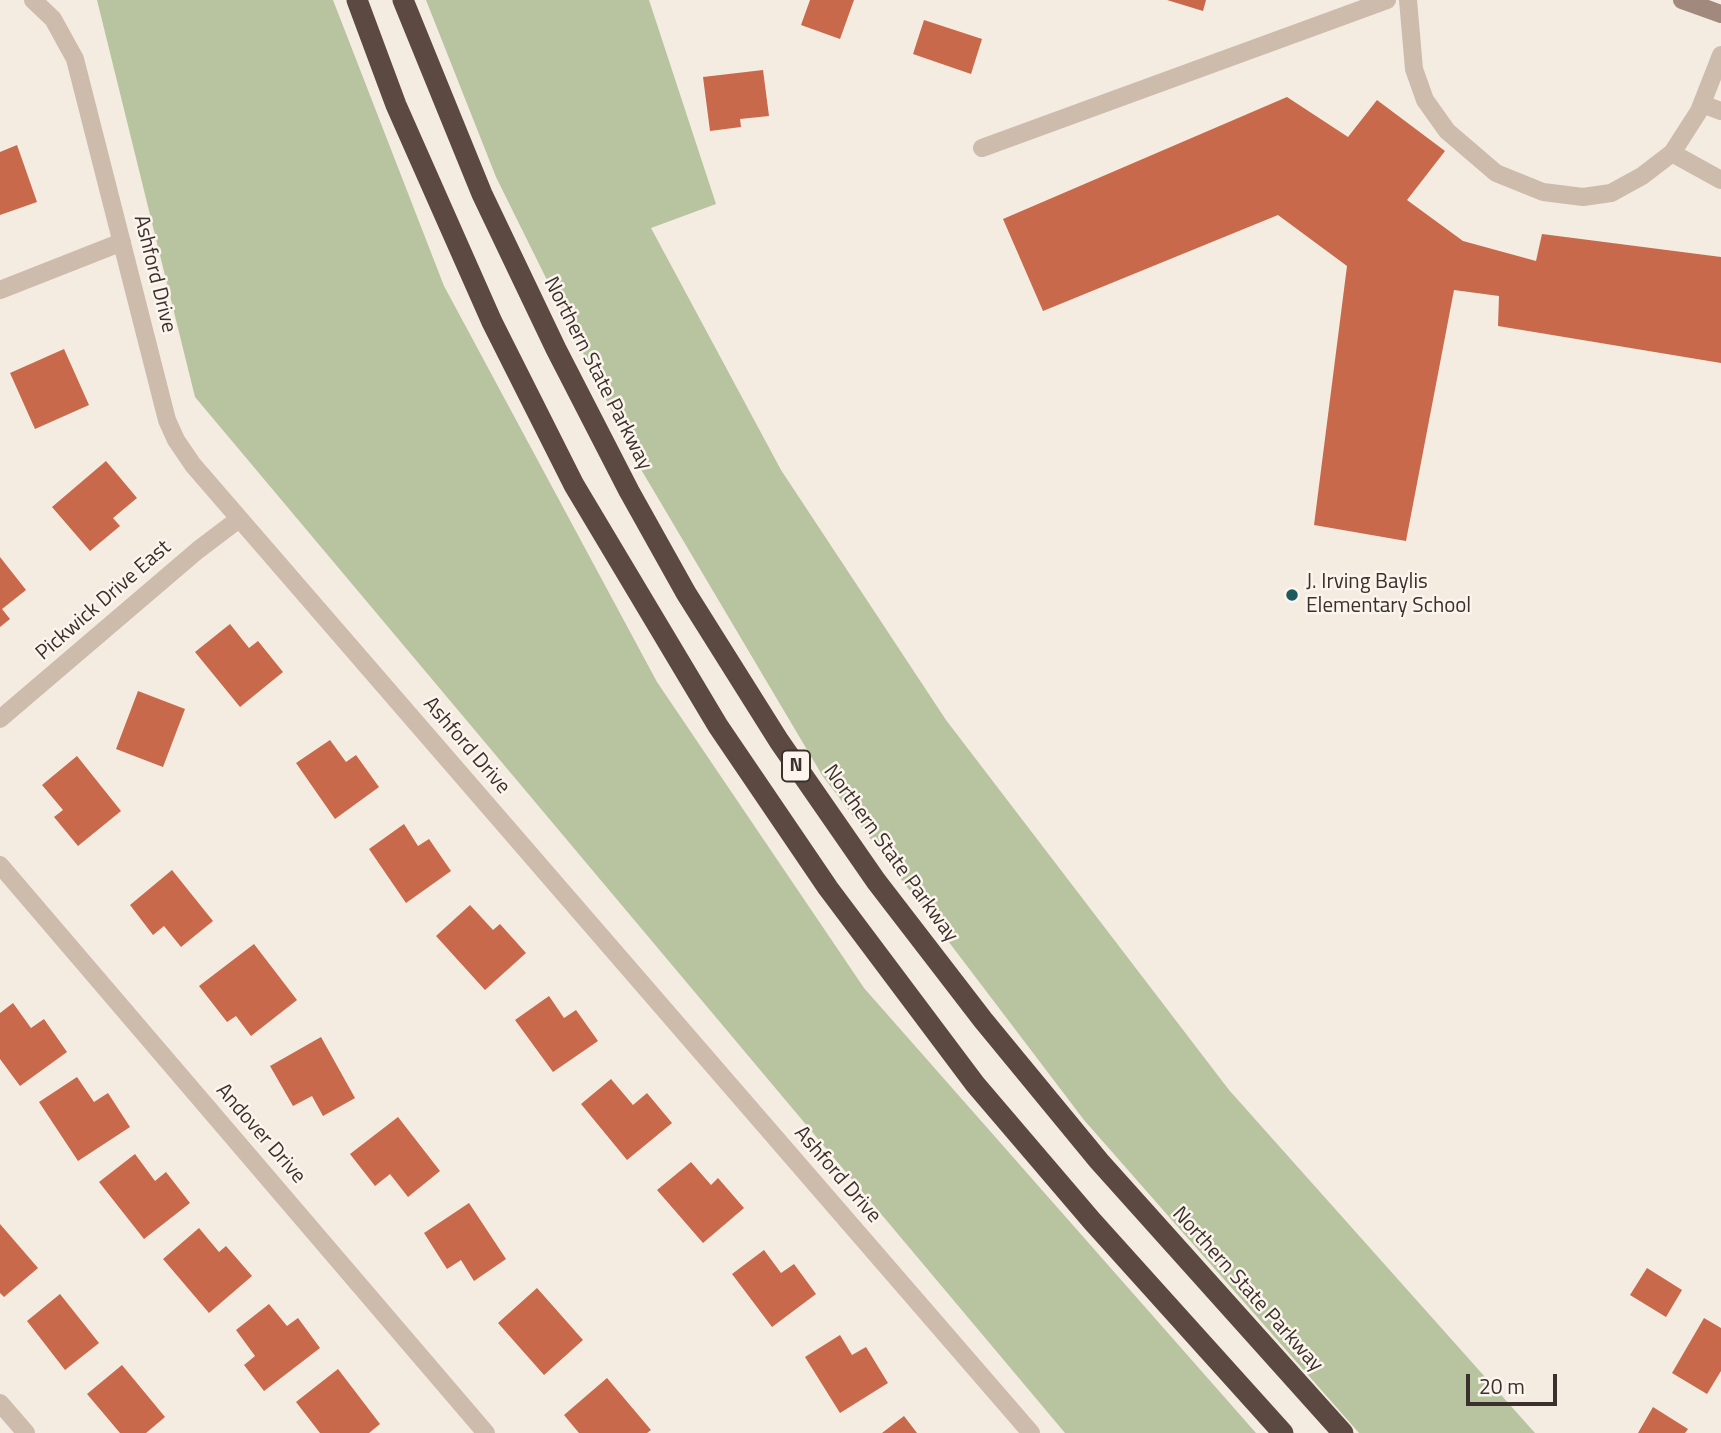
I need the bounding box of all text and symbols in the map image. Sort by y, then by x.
street label: Ashford Drive [127,213,181,335]
street label: Northern State Parkway [537,273,657,475]
street label: Pickwick Drive East [31,536,177,666]
place label: J. Irving Baylis Elementary School [1306,570,1471,620]
marker: J. Irving Baylis Elementary School [1284,587,1300,603]
street label: Ashford Drive [417,692,515,800]
road number: N [782,750,810,782]
street label: Northern State Parkway [817,760,963,948]
street label: Andover Drive [210,1079,310,1189]
street label: Ashford Drive [788,1121,886,1229]
street label: Northern State Parkway [1166,1202,1328,1378]
scale bar [1469,1360,1560,1404]
text: 20 m [1479,1370,1525,1402]

